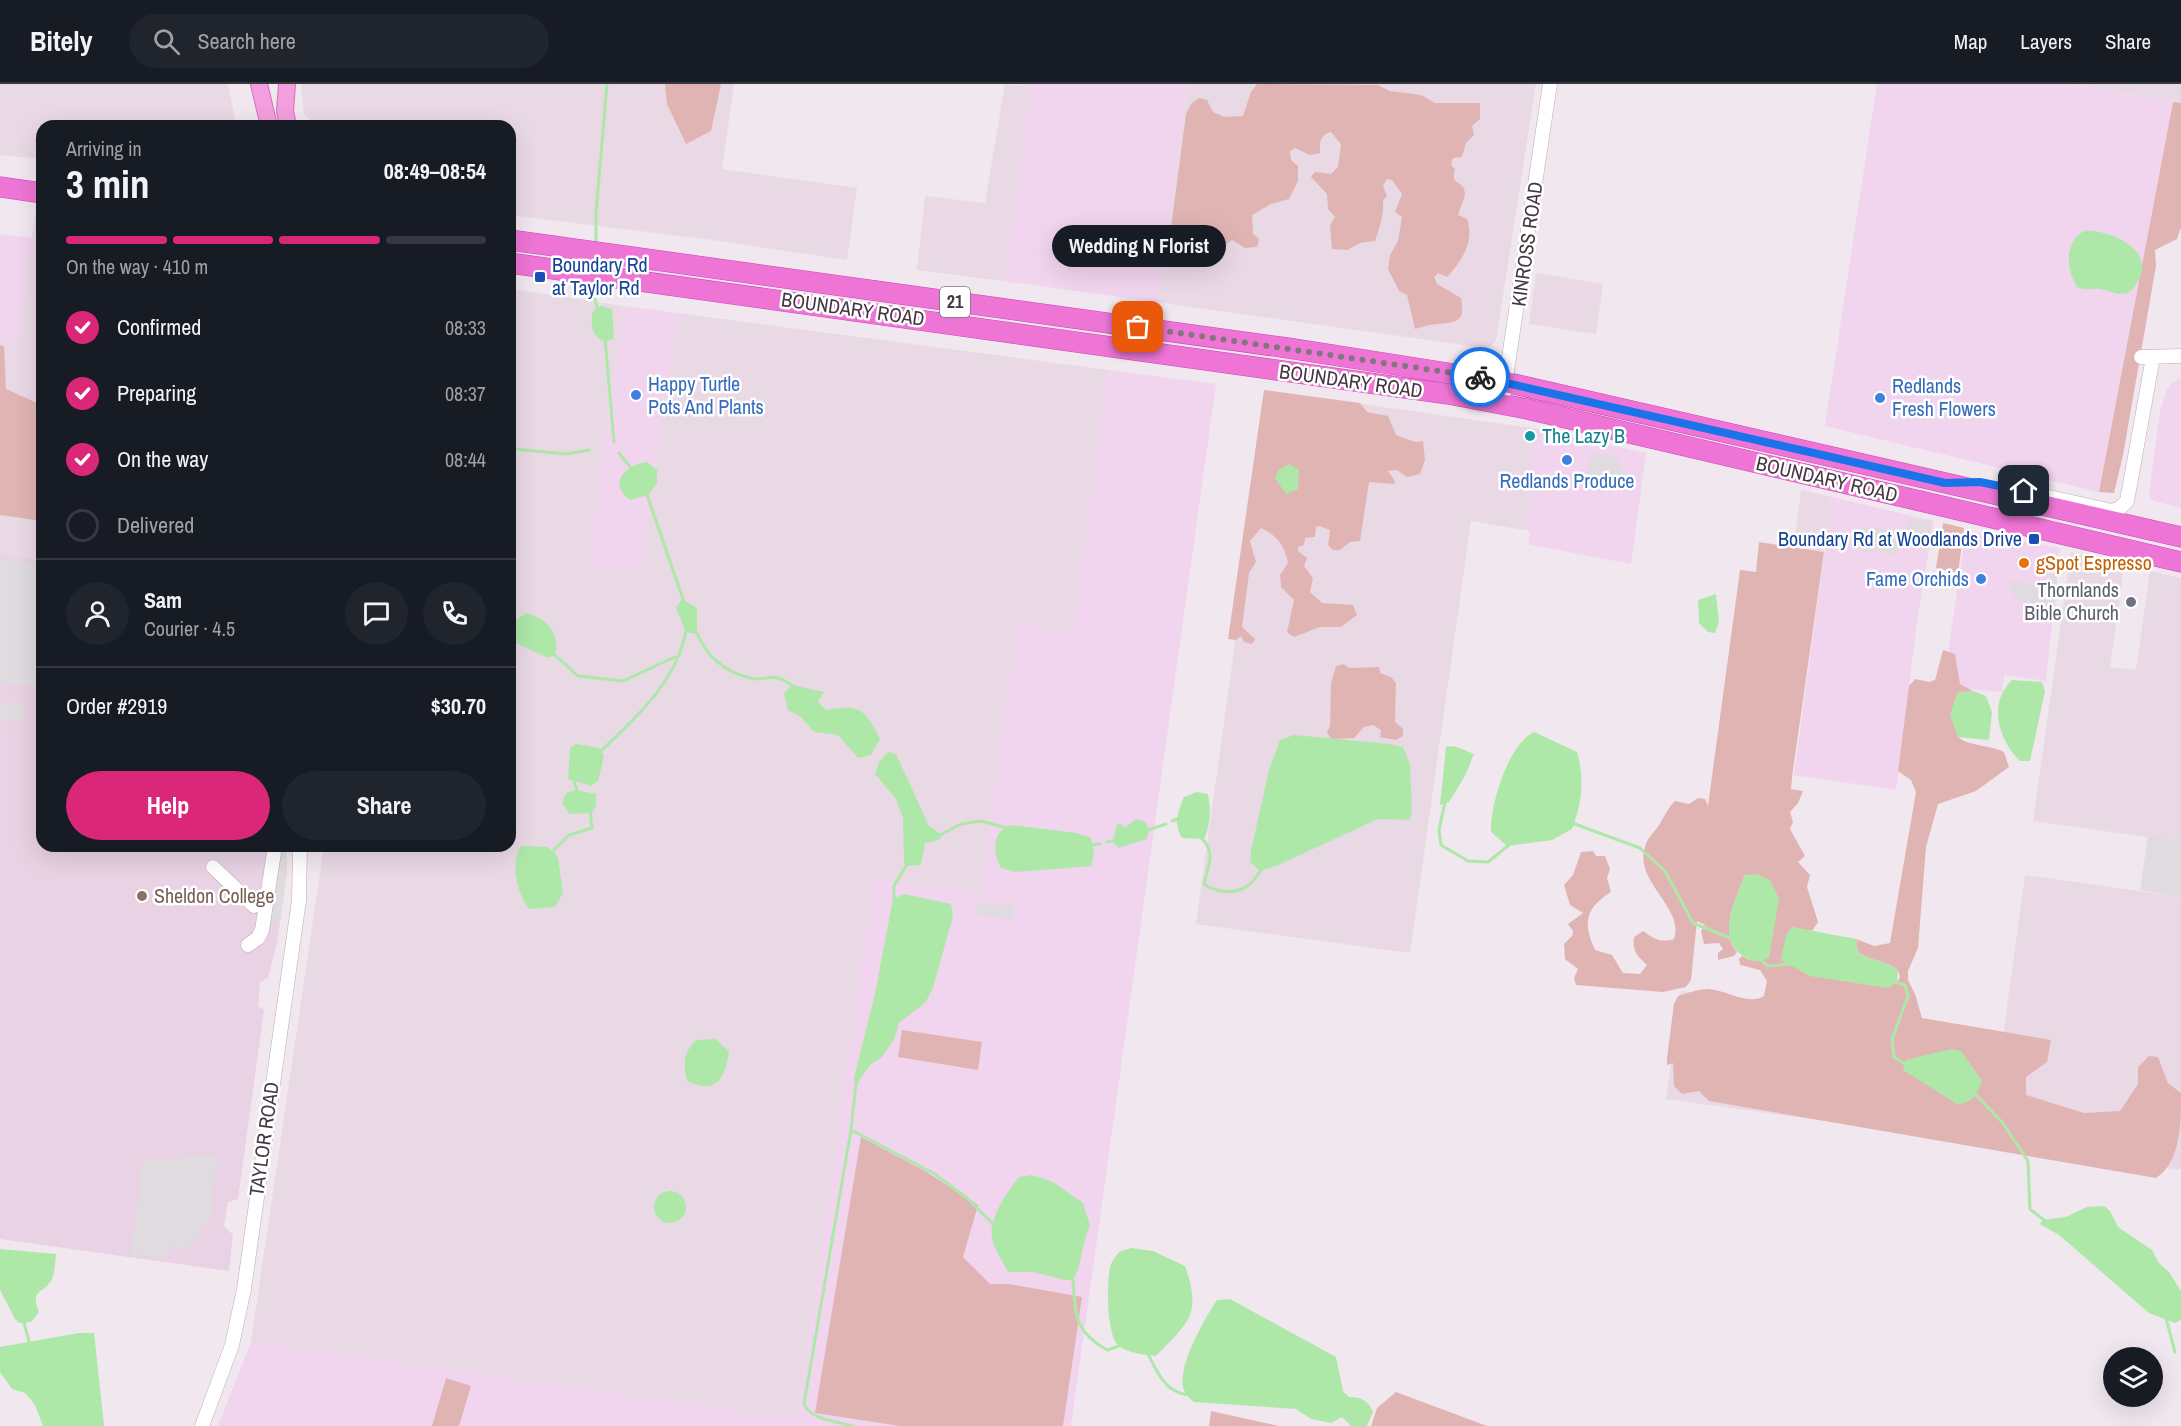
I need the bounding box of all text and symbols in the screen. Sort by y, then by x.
search box [129,14,549,68]
text: Bitely [30,22,93,60]
icon: search [150,25,183,58]
text: Search here [198,26,296,56]
text: Map [1954,27,1987,56]
text: Layers [2020,27,2072,56]
text: Share [2105,27,2151,56]
text: Arriving in [66,135,142,162]
text: 08:49–08:54 [384,156,486,186]
text: 3 min [66,158,150,210]
street label: KINROSS ROAD [1504,180,1549,308]
callout: Wedding N Florist [1051,225,1225,267]
text: Wedding N Florist [1069,232,1209,259]
place label: Boundary Rd at Taylor Rd [552,251,648,301]
text: On the way · 410 m [66,253,208,280]
marker: Boundary Rd at Taylor Rd [533,270,547,284]
street label: BOUNDARY ROAD [780,285,926,332]
road number: 21 [940,287,970,317]
pin [1112,301,1163,352]
icon: bag [1121,310,1154,343]
icon: check [66,311,99,344]
text: Confirmed [117,312,201,342]
text: 08:33 [445,314,486,341]
courier [1450,347,1510,407]
street label: BOUNDARY ROAD [1278,357,1424,404]
icon: bike [1464,361,1497,394]
place label: Happy Turtle Pots And Plants [648,370,764,420]
place label: Redlands Fresh Flowers [1892,372,1996,422]
icon: check [66,377,99,410]
text: Preparing [117,378,196,408]
text: 08:37 [445,380,486,407]
marker: Happy Turtle Pots And Plants [629,388,643,402]
marker: Redlands Fresh Flowers [1873,391,1887,405]
place label: The Lazy B [1542,422,1625,449]
marker: The Lazy B [1523,429,1537,443]
icon: check [66,443,99,476]
text: On the way [117,444,208,474]
text: 08:44 [445,446,486,473]
street label: BOUNDARY ROAD [1754,449,1900,508]
marker: Redlands Produce [1560,453,1574,467]
pin [1998,465,2049,516]
place label: Redlands Produce [1500,467,1634,494]
icon: home [2007,474,2040,507]
text: Delivered [117,510,194,540]
place label: Boundary Rd at Woodlands Drive [1778,525,2022,552]
marker: Boundary Rd at Woodlands Drive [2027,532,2041,546]
place label: gSpot Espresso [2036,549,2152,576]
marker: gSpot Espresso [2017,556,2031,570]
place label: Fame Orchids [1866,565,1969,592]
marker: Fame Orchids [1974,572,1988,586]
place label: Thornlands Bible Church [2024,576,2119,626]
button: person [66,582,129,645]
button: chat [345,582,408,645]
button: phone [423,582,486,645]
text: Sam [144,585,182,615]
marker: Thornlands Bible Church [2124,595,2138,609]
text: Courier · 4.5 [144,615,235,642]
text: Order #2919 [66,691,167,721]
text: $30.70 [431,691,486,721]
button: Help [66,771,270,840]
button: Share [282,771,486,840]
place label: Sheldon College [154,882,274,909]
marker: Sheldon College [135,889,149,903]
street label: TAYLOR ROAD [242,1080,285,1198]
map controls [2103,1347,2163,1407]
button: layers [2103,1347,2163,1407]

